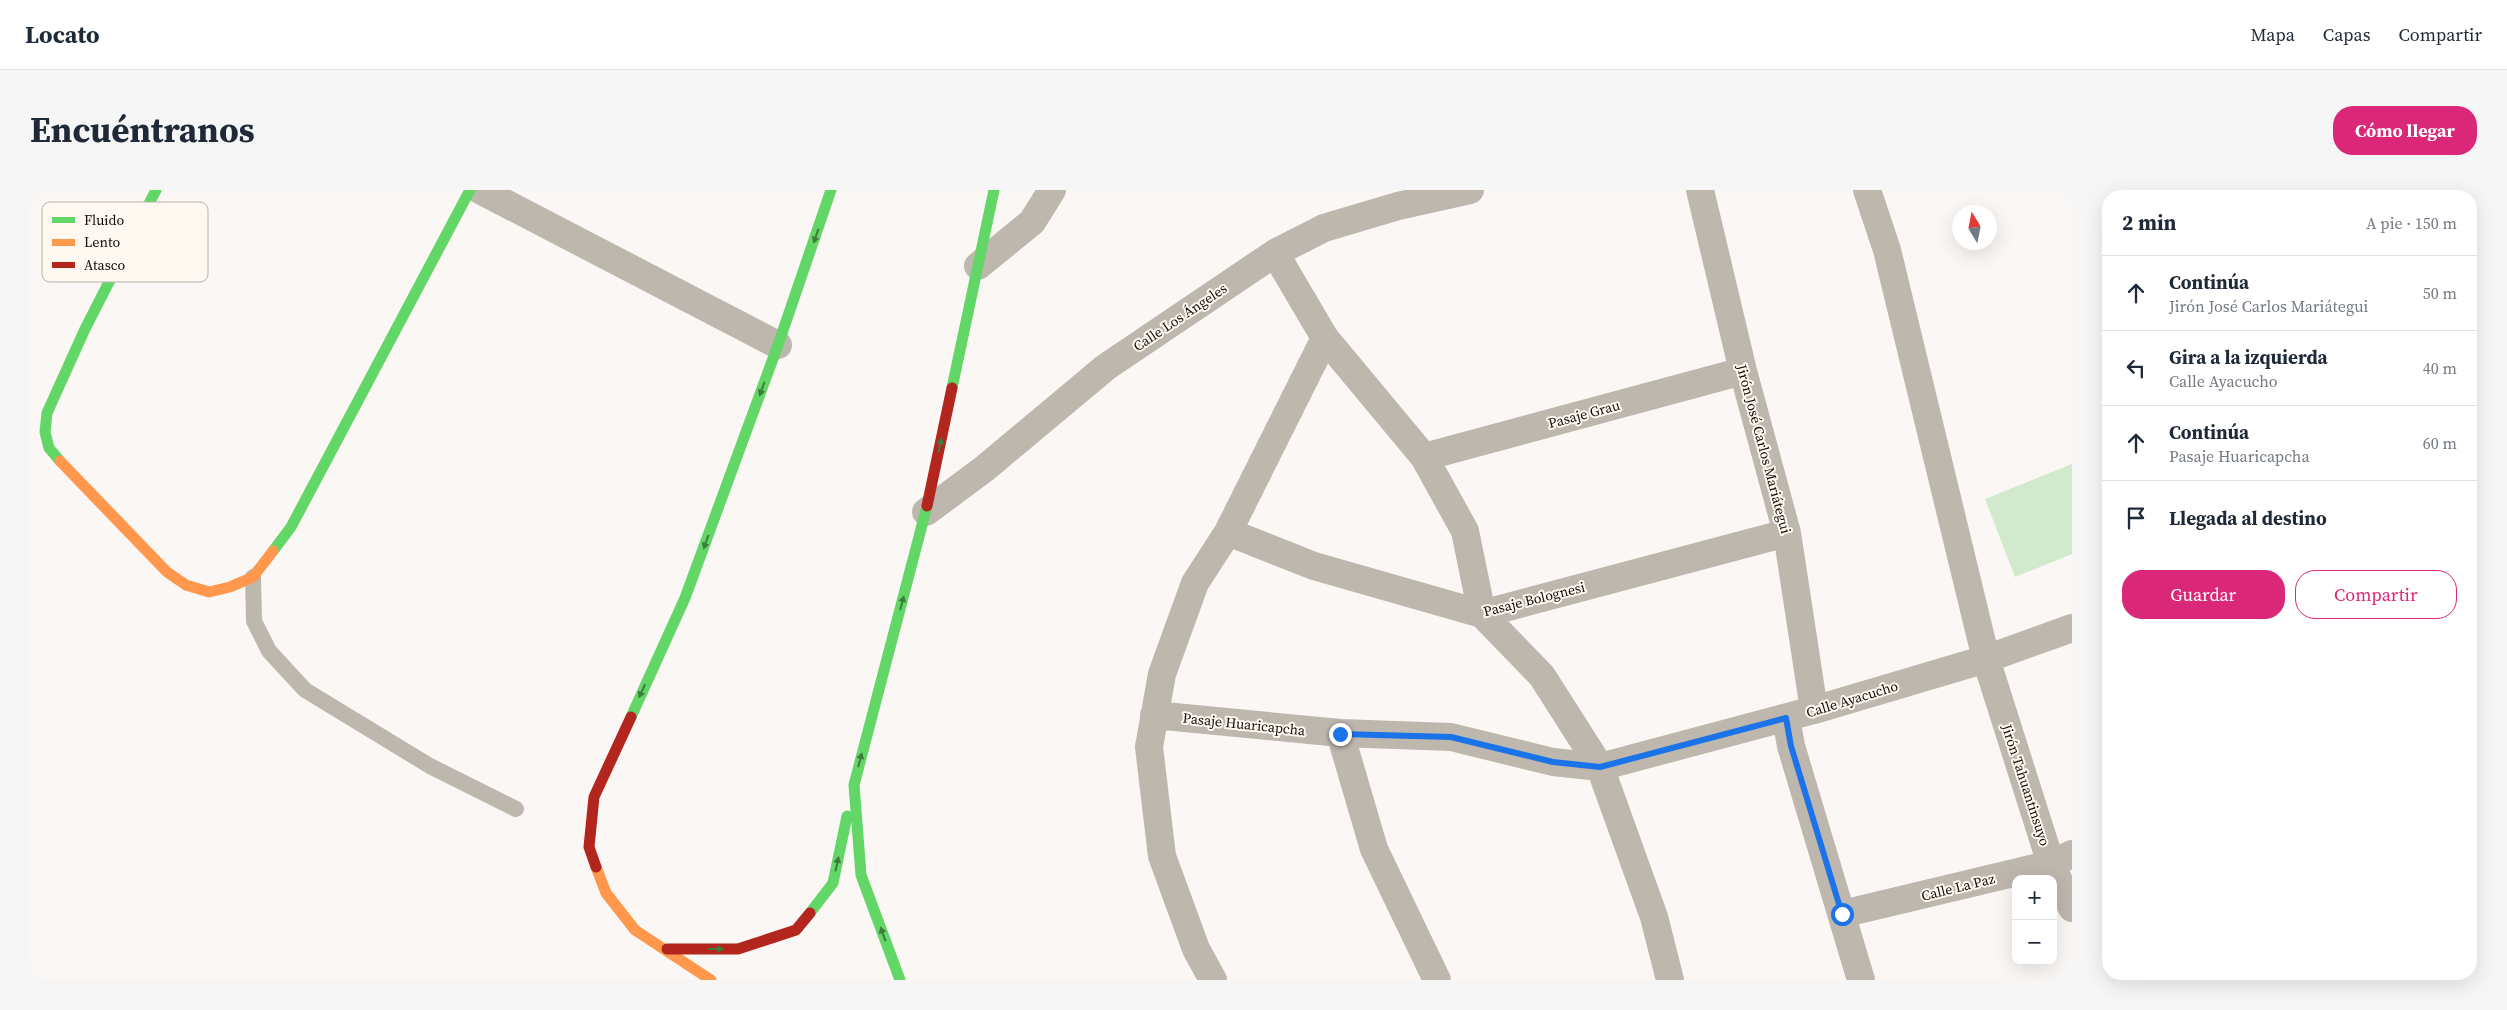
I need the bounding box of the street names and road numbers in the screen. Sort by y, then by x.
street label: Calle Los Ángeles [1129,278,1231,356]
street label: Jirón José Carlos Mariátegui [1732,361,1796,536]
street label: Pasaje Grau [1546,395,1622,433]
street label: Pasaje Bolognesi [1481,577,1587,621]
street label: Calle Ayacucho [1804,675,1901,722]
street label: Pasaje Huaricapcha [1182,708,1307,740]
street label: Jirón Tahuantinsuyo [1997,721,2055,849]
street label: Calle La Paz [1919,868,1997,906]

